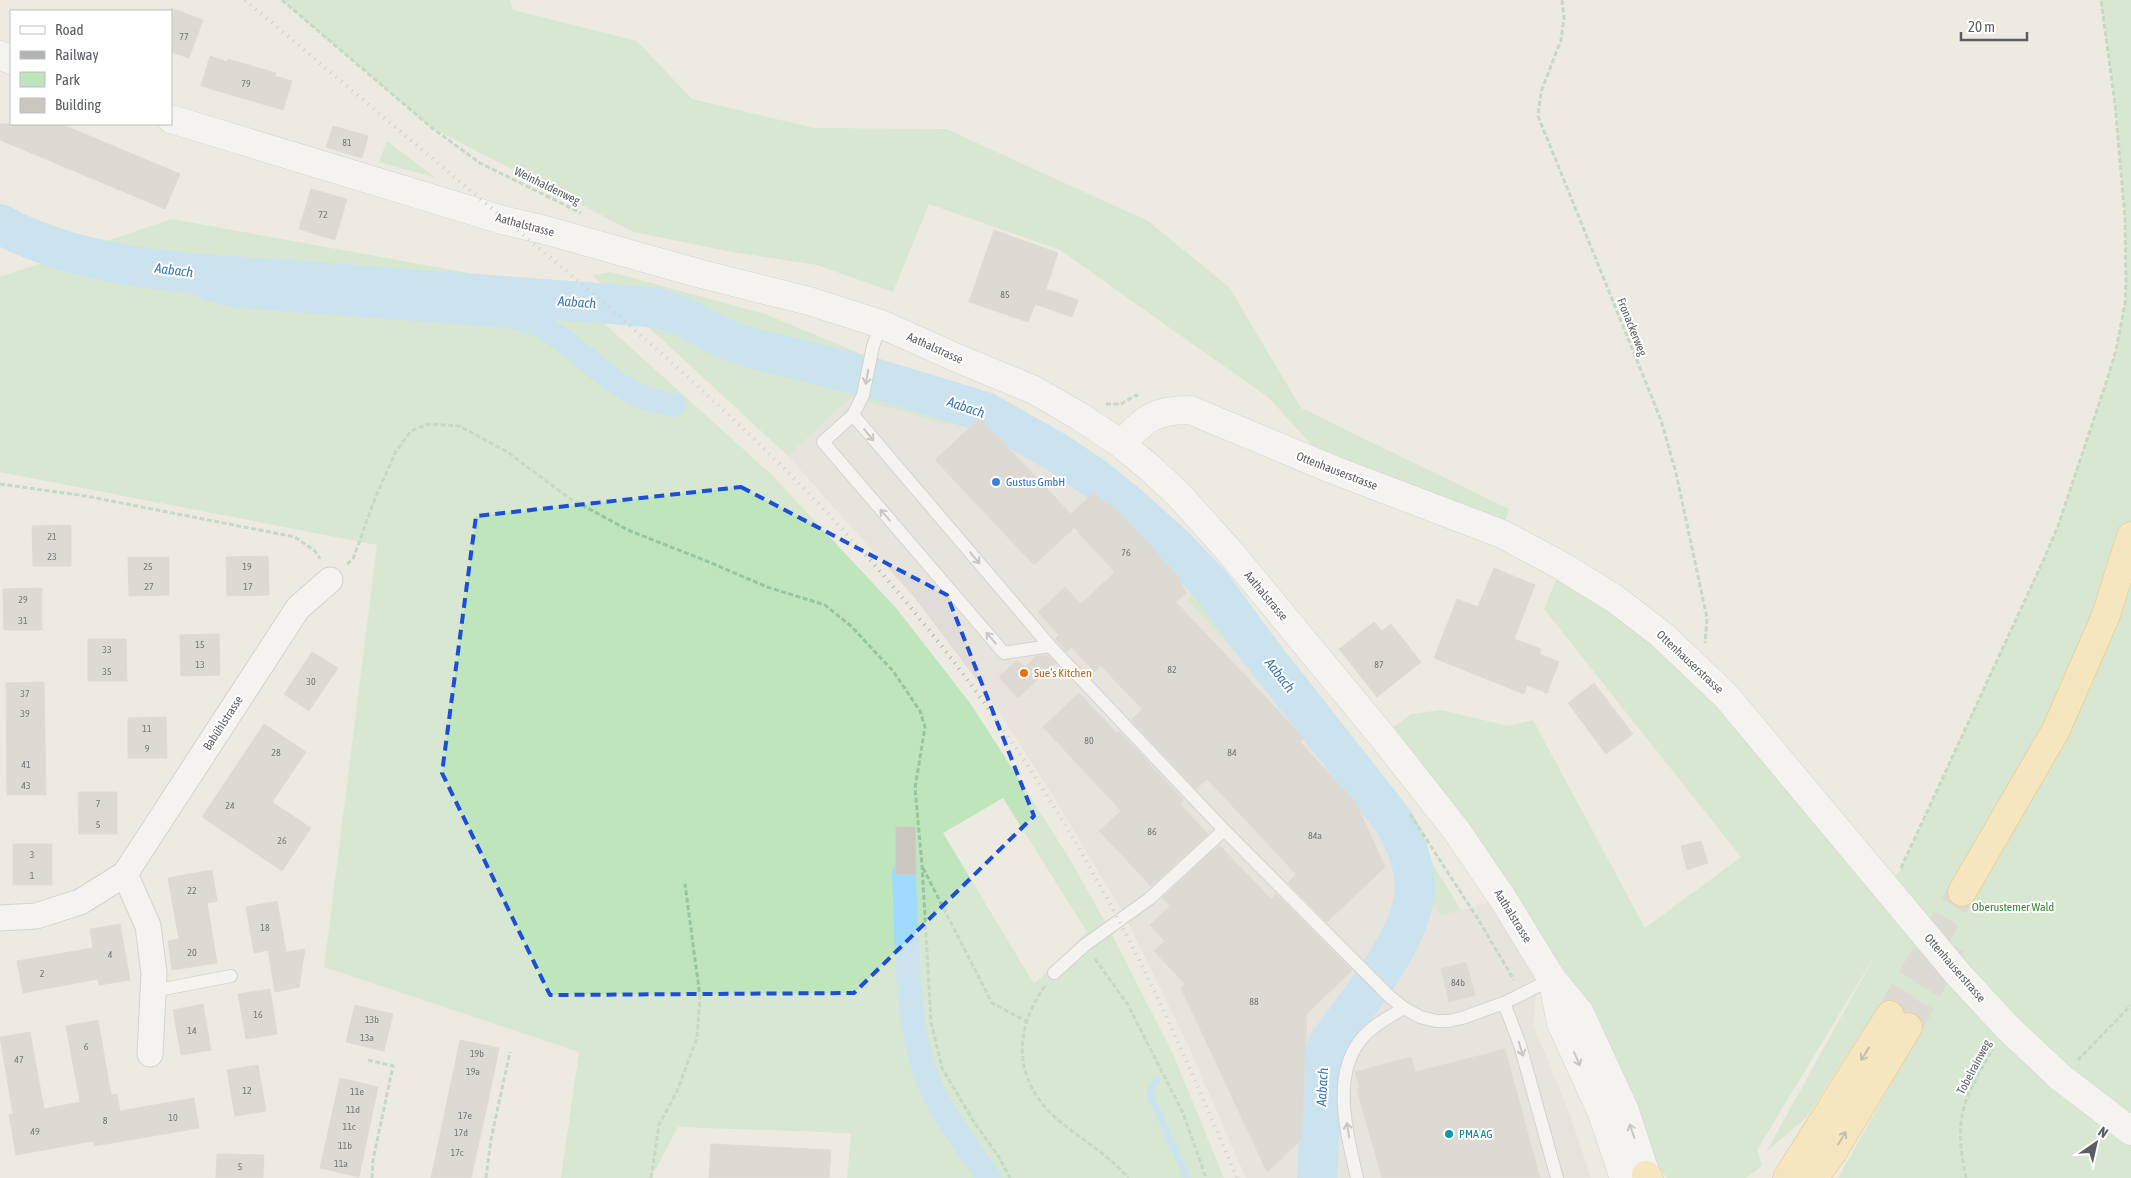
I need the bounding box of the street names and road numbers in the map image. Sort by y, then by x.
street label: Weinhaldenweg [512,164,583,208]
street label: Aathalstrasse [494,210,556,240]
street label: Fronackerweg [1614,296,1650,359]
street label: Aathalstrasse [905,329,965,367]
street label: Ottenhauserstrasse [1294,449,1380,493]
street label: Aathalstrasse [1241,569,1291,623]
street label: Ottenhauserstrasse [1654,628,1726,696]
street label: Babühlstrasse [200,693,246,753]
street label: Aathalstrasse [1491,887,1535,945]
street label: Ottenhauserstrasse [1922,931,1988,1005]
street label: Tobelrainweg [1954,1037,1995,1097]

